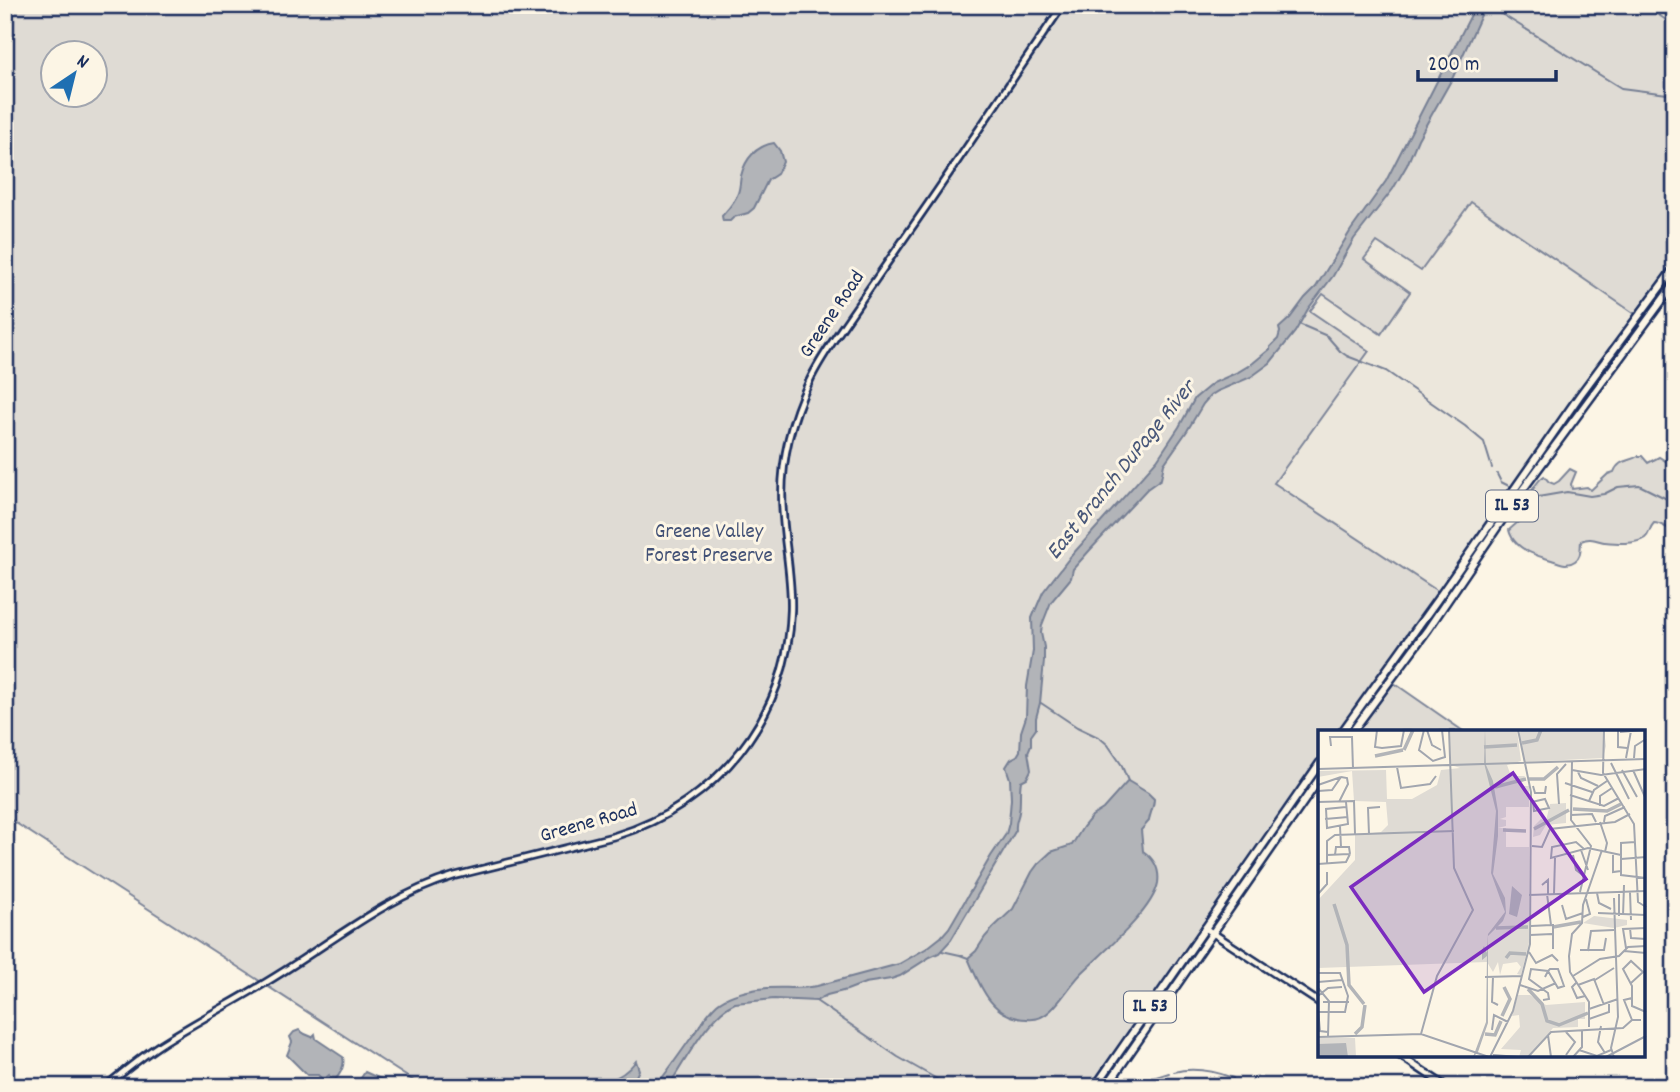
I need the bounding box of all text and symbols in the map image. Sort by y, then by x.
north arrow [38,38,108,108]
scale bar [1418,38,1556,82]
text: N [70,49,93,77]
text: 200 m [1428,51,1479,81]
street label: Greene Road [793,265,873,365]
water label: East Branch DuPage River [1039,372,1206,568]
road number: IL 53 [1486,491,1538,522]
park label: Greene Valley Forest Preserve [645,518,773,572]
inset map [1318,730,1645,1057]
street label: Greene Road [537,796,641,852]
road number: IL 53 [1124,992,1176,1023]

